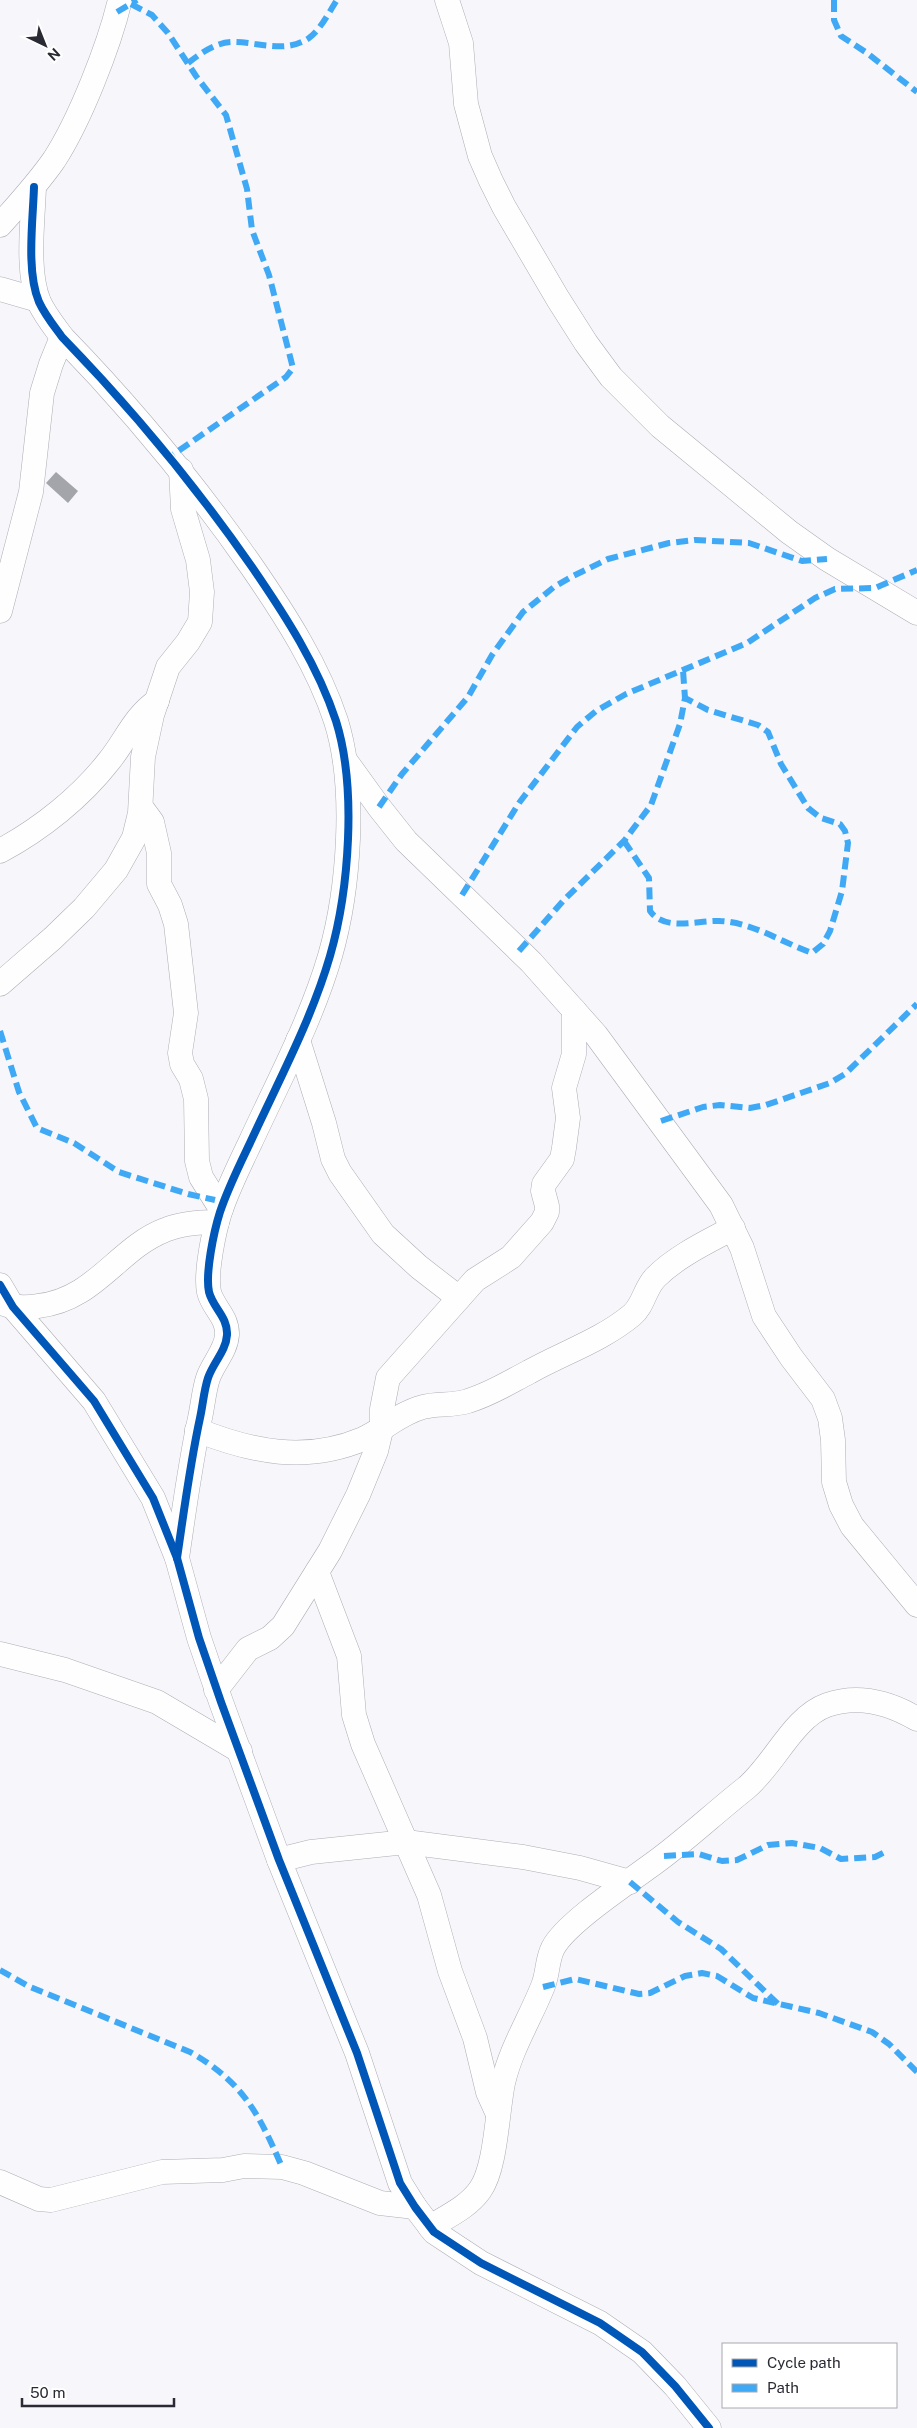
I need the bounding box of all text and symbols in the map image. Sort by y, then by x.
north arrow [20,20,70,70]
text: N [44,45,63,64]
legend [722,2343,897,2408]
text: Cycle path [767,2354,841,2371]
scale bar [22,2376,175,2408]
text: Path [767,2379,799,2396]
text: 50 m [30,2384,65,2401]

